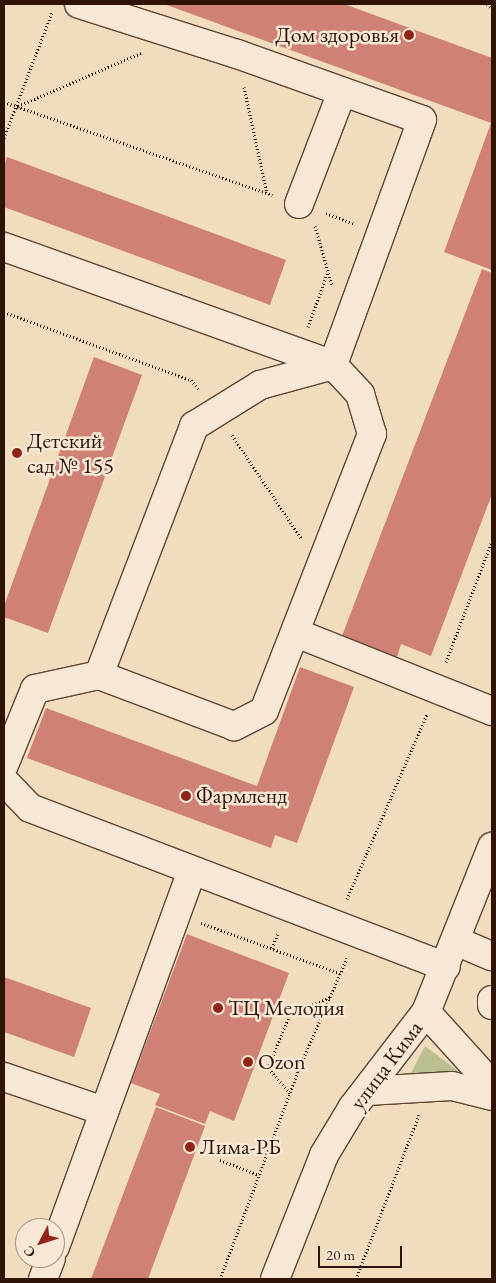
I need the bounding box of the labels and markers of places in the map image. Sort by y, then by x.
place label: Дом здоровья [275,22,399,48]
marker: Дом здоровья [403,29,415,41]
place label: Детский сад № 155 [27,427,114,478]
marker: Детский сад № 155 [11,447,23,459]
place label: Фармленд [196,783,287,809]
marker: Фармленд [180,790,192,802]
place label: ТЦ Мелодия [228,995,345,1021]
marker: ТЦ Мелодия [212,1002,224,1014]
place label: Ozon [258,1049,306,1075]
marker: Ozon [242,1056,254,1068]
place label: Лима-РБ [200,1134,281,1160]
marker: Лима-РБ [184,1141,196,1153]

